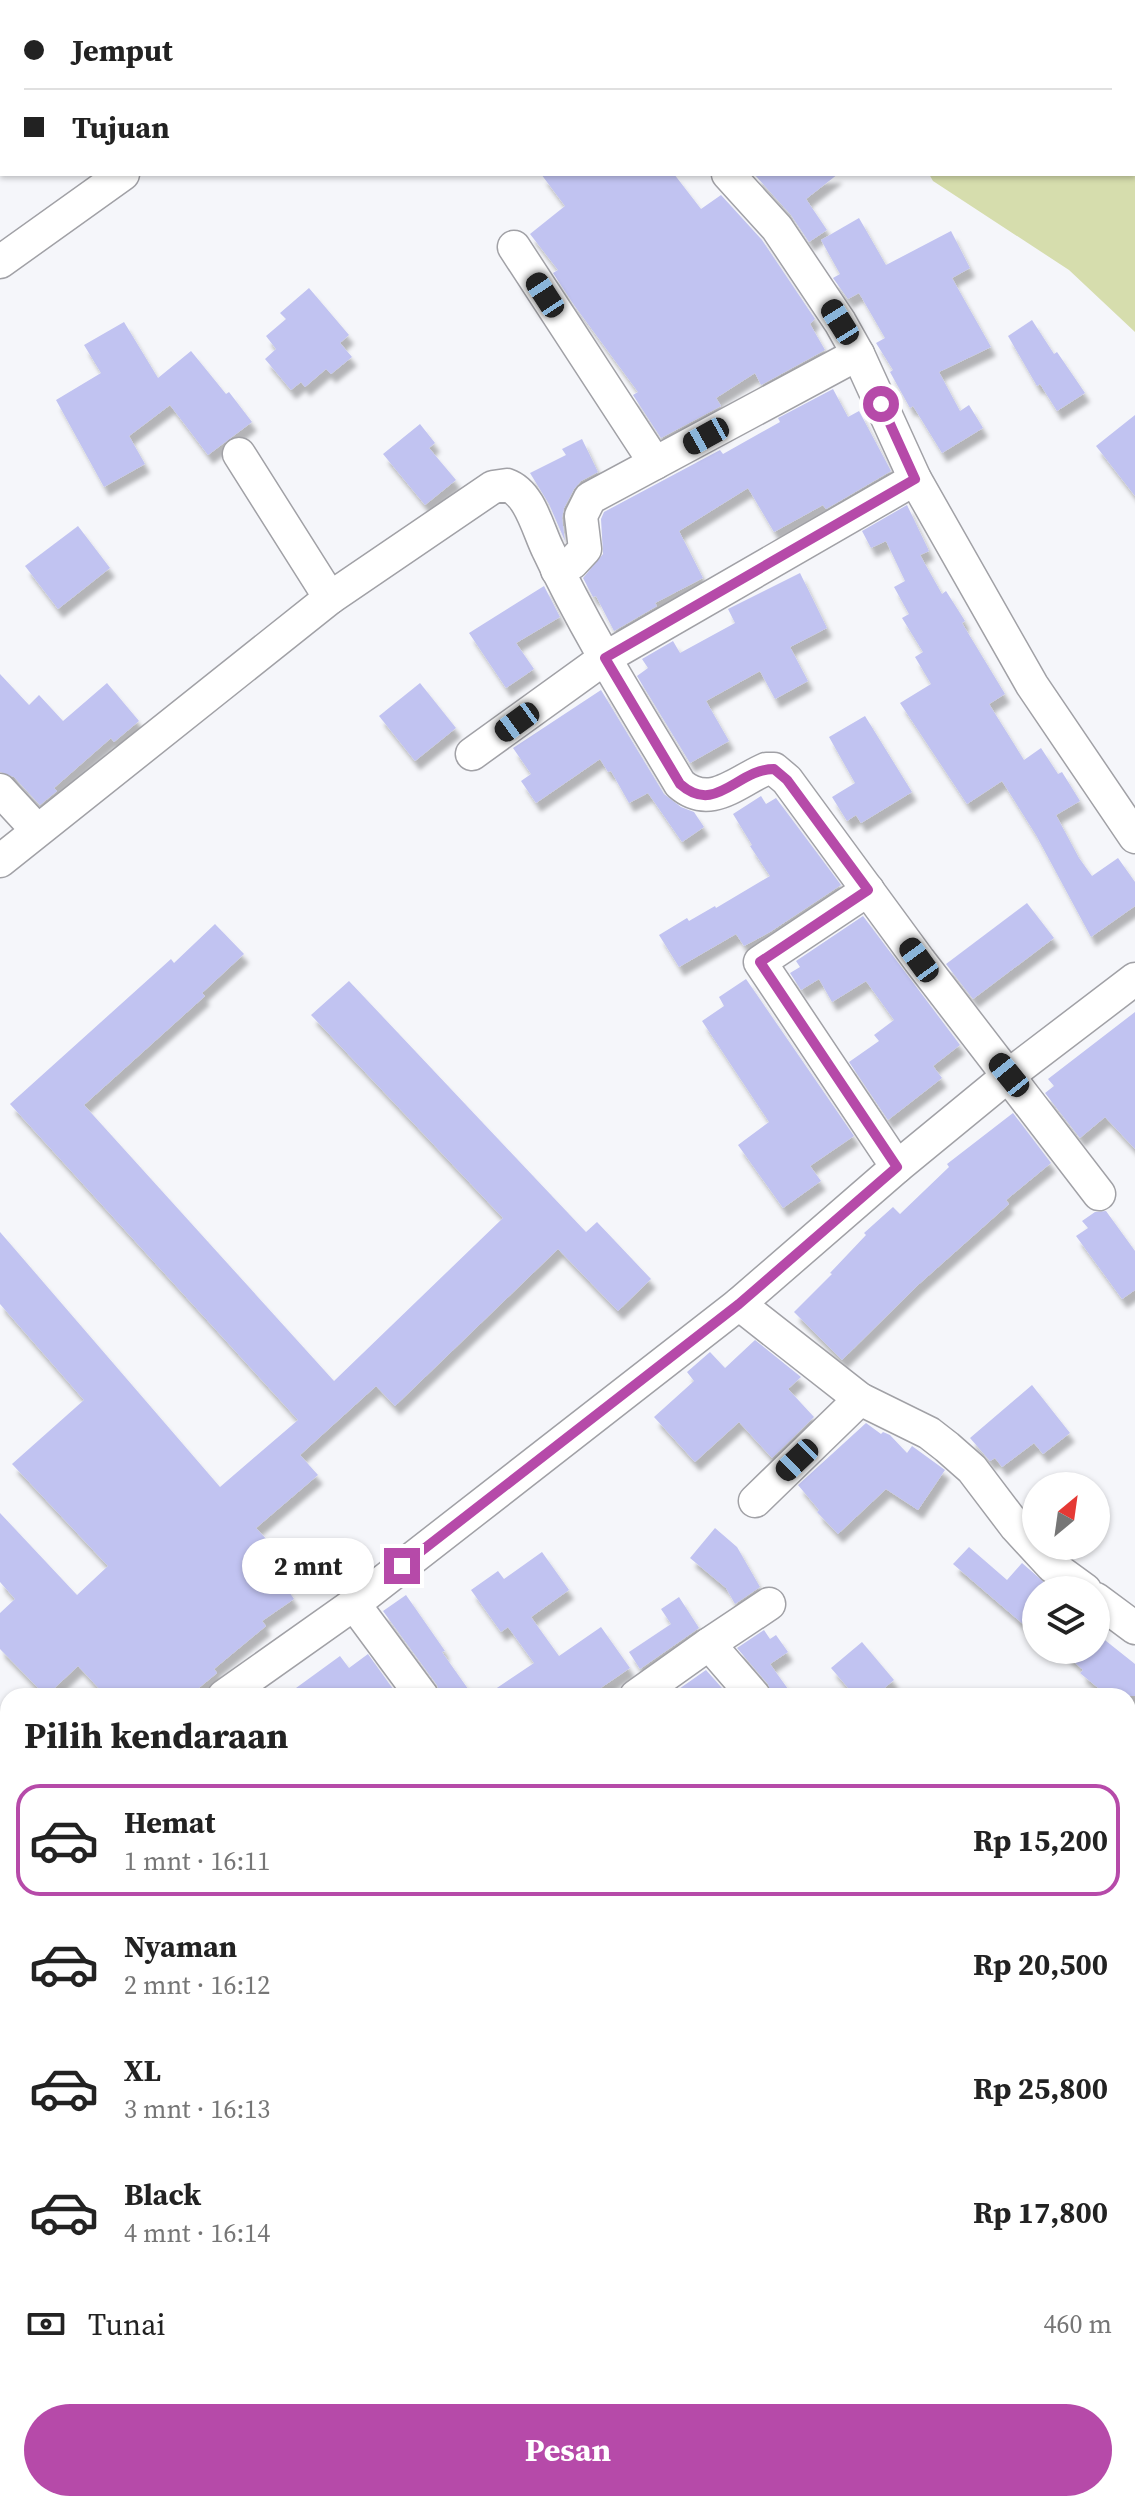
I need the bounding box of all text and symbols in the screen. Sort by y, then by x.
text: Jemput [72,30,173,71]
text: Tujuan [72,107,170,148]
car [522,268,568,322]
car [817,295,863,349]
route start [863,386,899,422]
car [679,414,733,458]
car [491,698,543,746]
car [895,934,943,986]
car [985,1049,1033,1101]
car [771,1435,823,1485]
north arrow [1022,1472,1110,1560]
map controls [1022,1472,1110,1664]
callout: 2 mnt [242,1538,374,1594]
text: 2 mnt [274,1548,342,1584]
route end [384,1548,420,1584]
button: layers [1022,1576,1110,1664]
text: Pilih kendaraan [24,1711,288,1760]
text: Hemat [124,1802,215,1843]
icon: car [28,1804,100,1876]
text: Rp 15,200 [973,1820,1108,1861]
text: 1 mnt · 16:11 [124,1843,270,1879]
text: Nyaman [124,1926,237,1967]
icon: car [28,1928,100,2000]
text: Rp 20,500 [973,1944,1108,1985]
text: 2 mnt · 16:12 [124,1967,270,2003]
text: XL [124,2050,161,2091]
icon: car [28,2052,100,2124]
text: Rp 25,800 [973,2068,1108,2109]
text: 3 mnt · 16:13 [124,2091,270,2127]
text: Black [124,2174,201,2215]
icon: car [28,2176,100,2248]
text: Rp 17,800 [973,2192,1108,2233]
text: 4 mnt · 16:14 [124,2215,270,2251]
icon: cash [24,2302,68,2346]
text: Tunai [88,2304,165,2345]
text: 460 m [1044,2306,1112,2342]
button: Pesan [24,2404,1112,2496]

